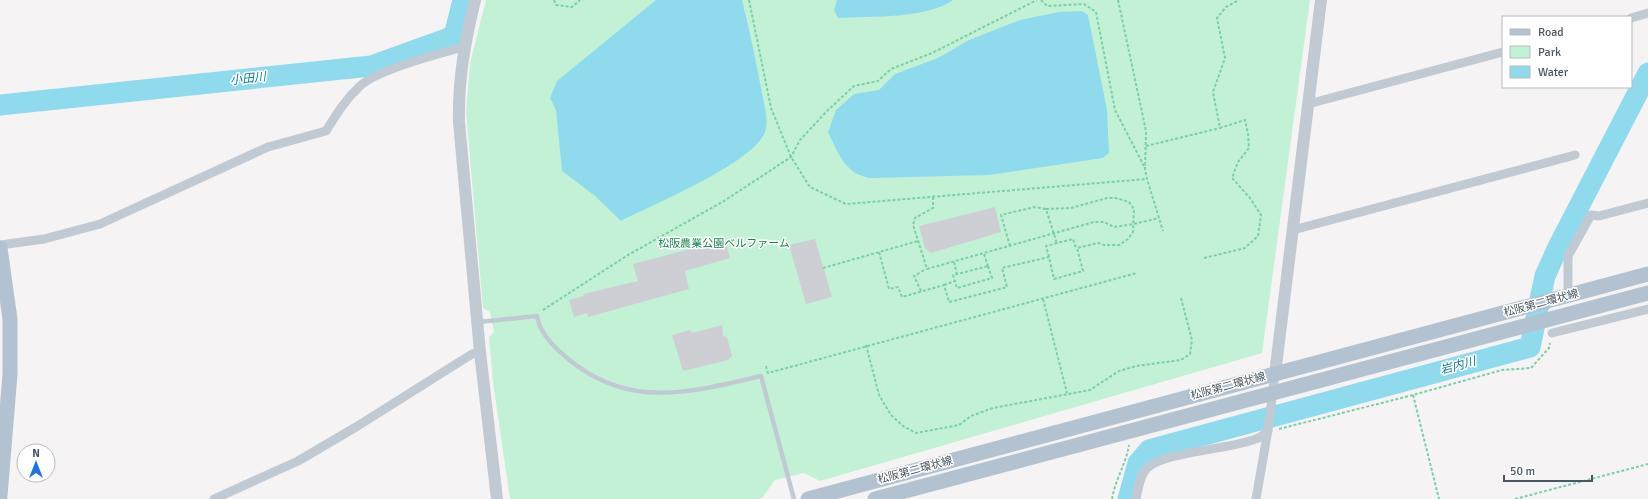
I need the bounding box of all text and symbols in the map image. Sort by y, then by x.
legend [1502,16,1632,88]
text: Road [1538,25,1564,40]
text: Park [1538,45,1561,60]
text: Water [1538,65,1569,80]
water label: 小田川 [229,69,269,88]
park label: 松阪農業公園ベルファーム [658,237,790,250]
street label: 松阪第二環状線 [1502,287,1580,319]
water label: 岩内川 [1439,354,1479,378]
street label: 松阪第二環状線 [1189,370,1267,402]
north arrow [16,443,56,483]
text: N [32,447,40,460]
street label: 松阪第二環状線 [876,454,954,486]
scale bar [1504,457,1592,483]
text: 50 m [1510,464,1535,479]

